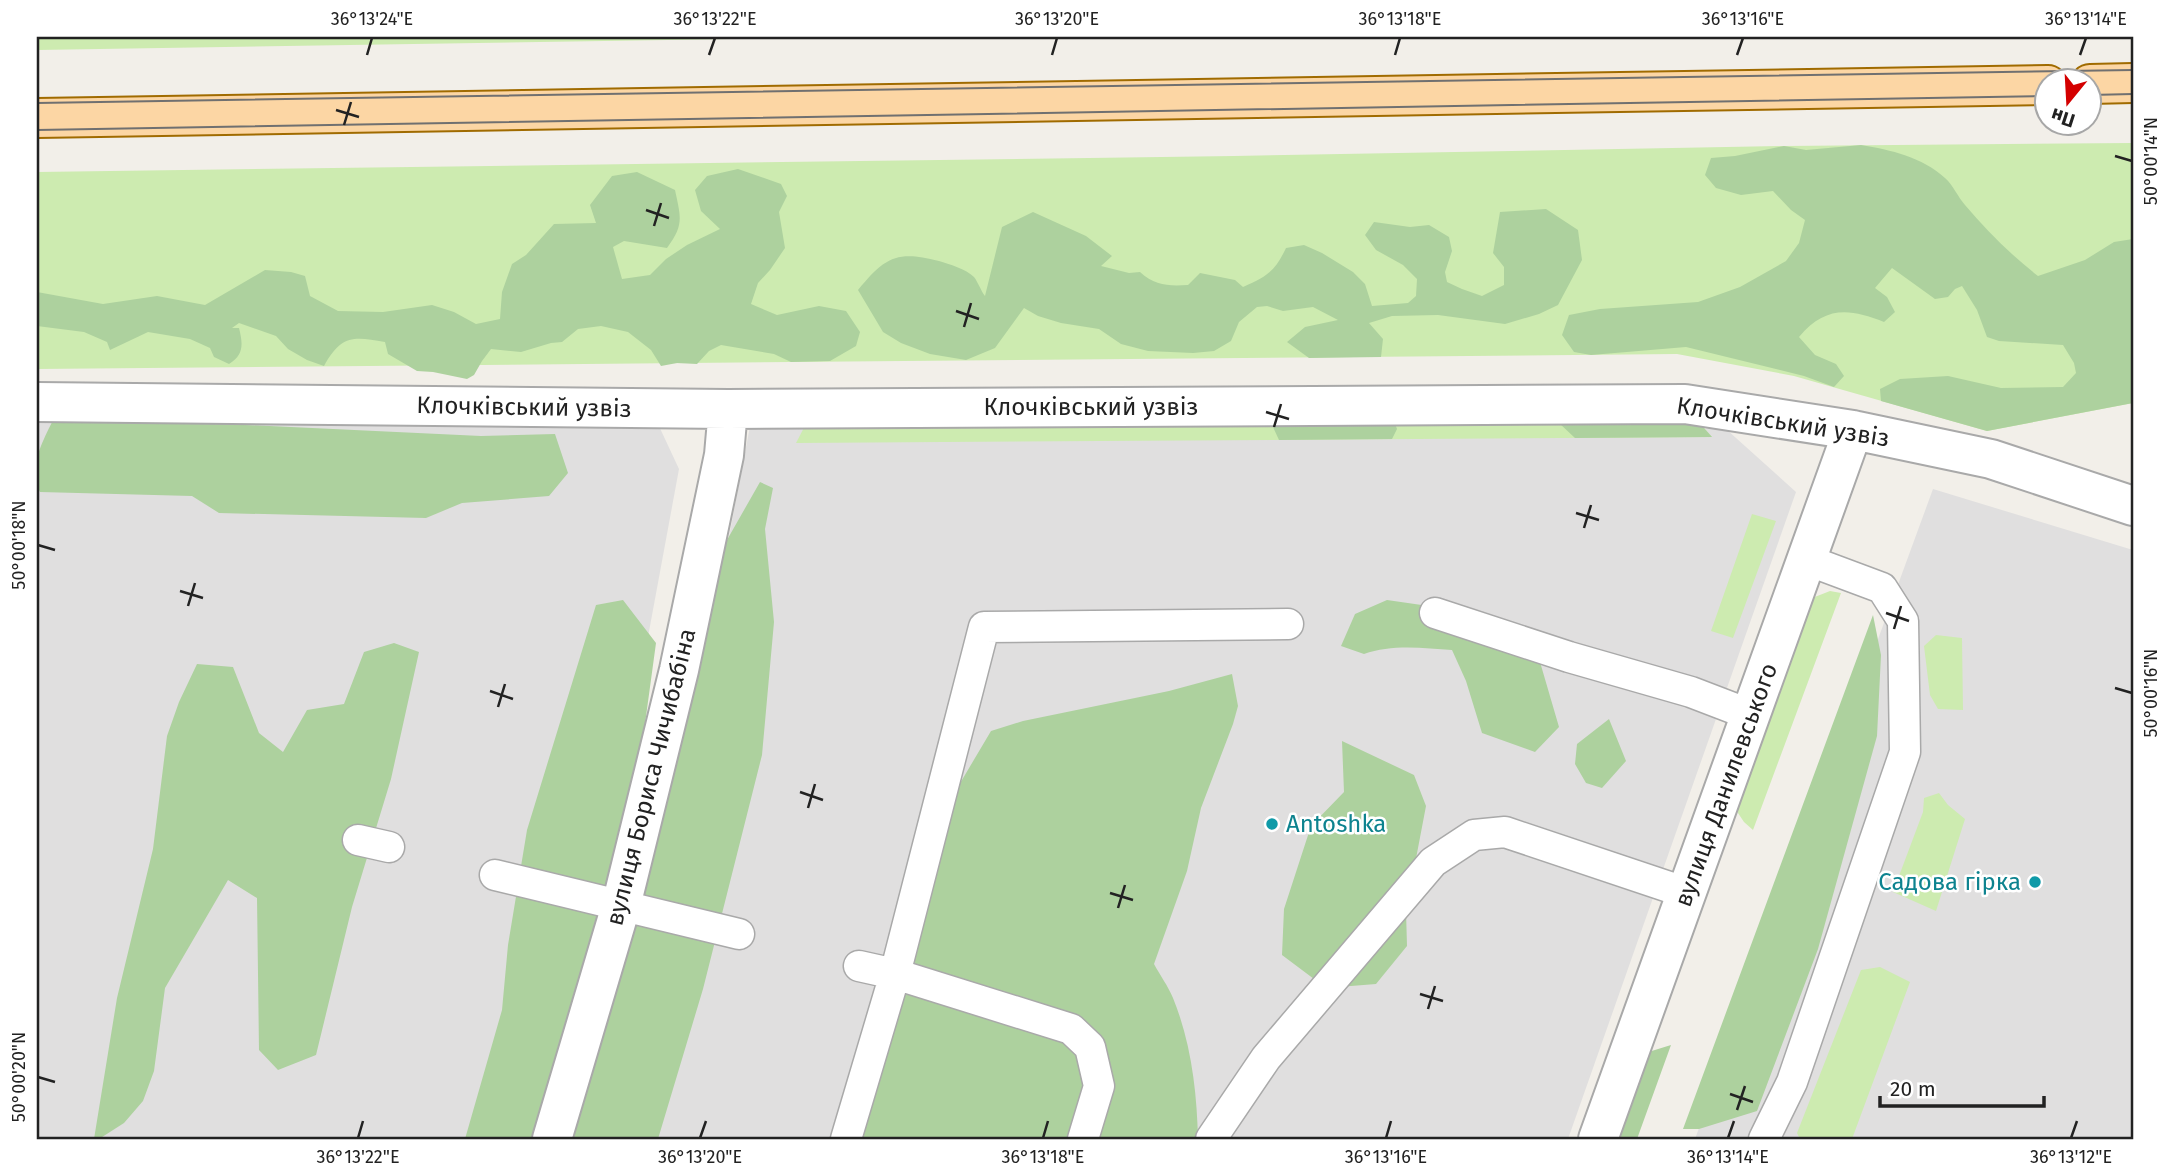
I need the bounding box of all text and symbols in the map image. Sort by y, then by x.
text: 36°13'24"E [331,8,413,30]
text: 36°13'22"E [673,8,757,30]
text: 36°13'20"E [1015,8,1099,30]
text: 36°13'18"E [1359,8,1441,30]
text: 36°13'16"E [1702,8,1784,30]
text: 36°13'14"E [2045,8,2127,30]
north arrow [2034,66,2104,136]
text: Пн [2048,103,2078,132]
text: 50°00'14"N [2140,117,2162,205]
street label: Клочківський узвіз [416,391,632,423]
street label: Клочківський узвіз [1675,391,1891,453]
street label: Клочківський узвіз [983,393,1199,421]
text: 50°00'18"N [8,500,30,590]
street label: вулиця Бориса Чичибабіна [600,626,702,928]
text: 50°00'16"N [2140,649,2162,737]
street label: вулиця Данилевського [1669,659,1783,911]
place label: Antoshka [1286,810,1386,838]
marker: Antoshka [1264,816,1280,832]
place label: Садова гірка [1878,868,2021,896]
marker: Садова гірка [2027,874,2043,890]
text: 50°00'20"N [8,1032,30,1122]
scale bar [1880,1064,2044,1108]
text: 20 m [1890,1076,1936,1102]
text: 36°13'22"E [316,1146,400,1168]
text: 36°13'20"E [658,1146,742,1168]
text: 36°13'18"E [1002,1146,1084,1168]
text: 36°13'16"E [1345,1146,1427,1168]
text: 36°13'14"E [1687,1146,1769,1168]
text: 36°13'12"E [2030,1146,2112,1168]

